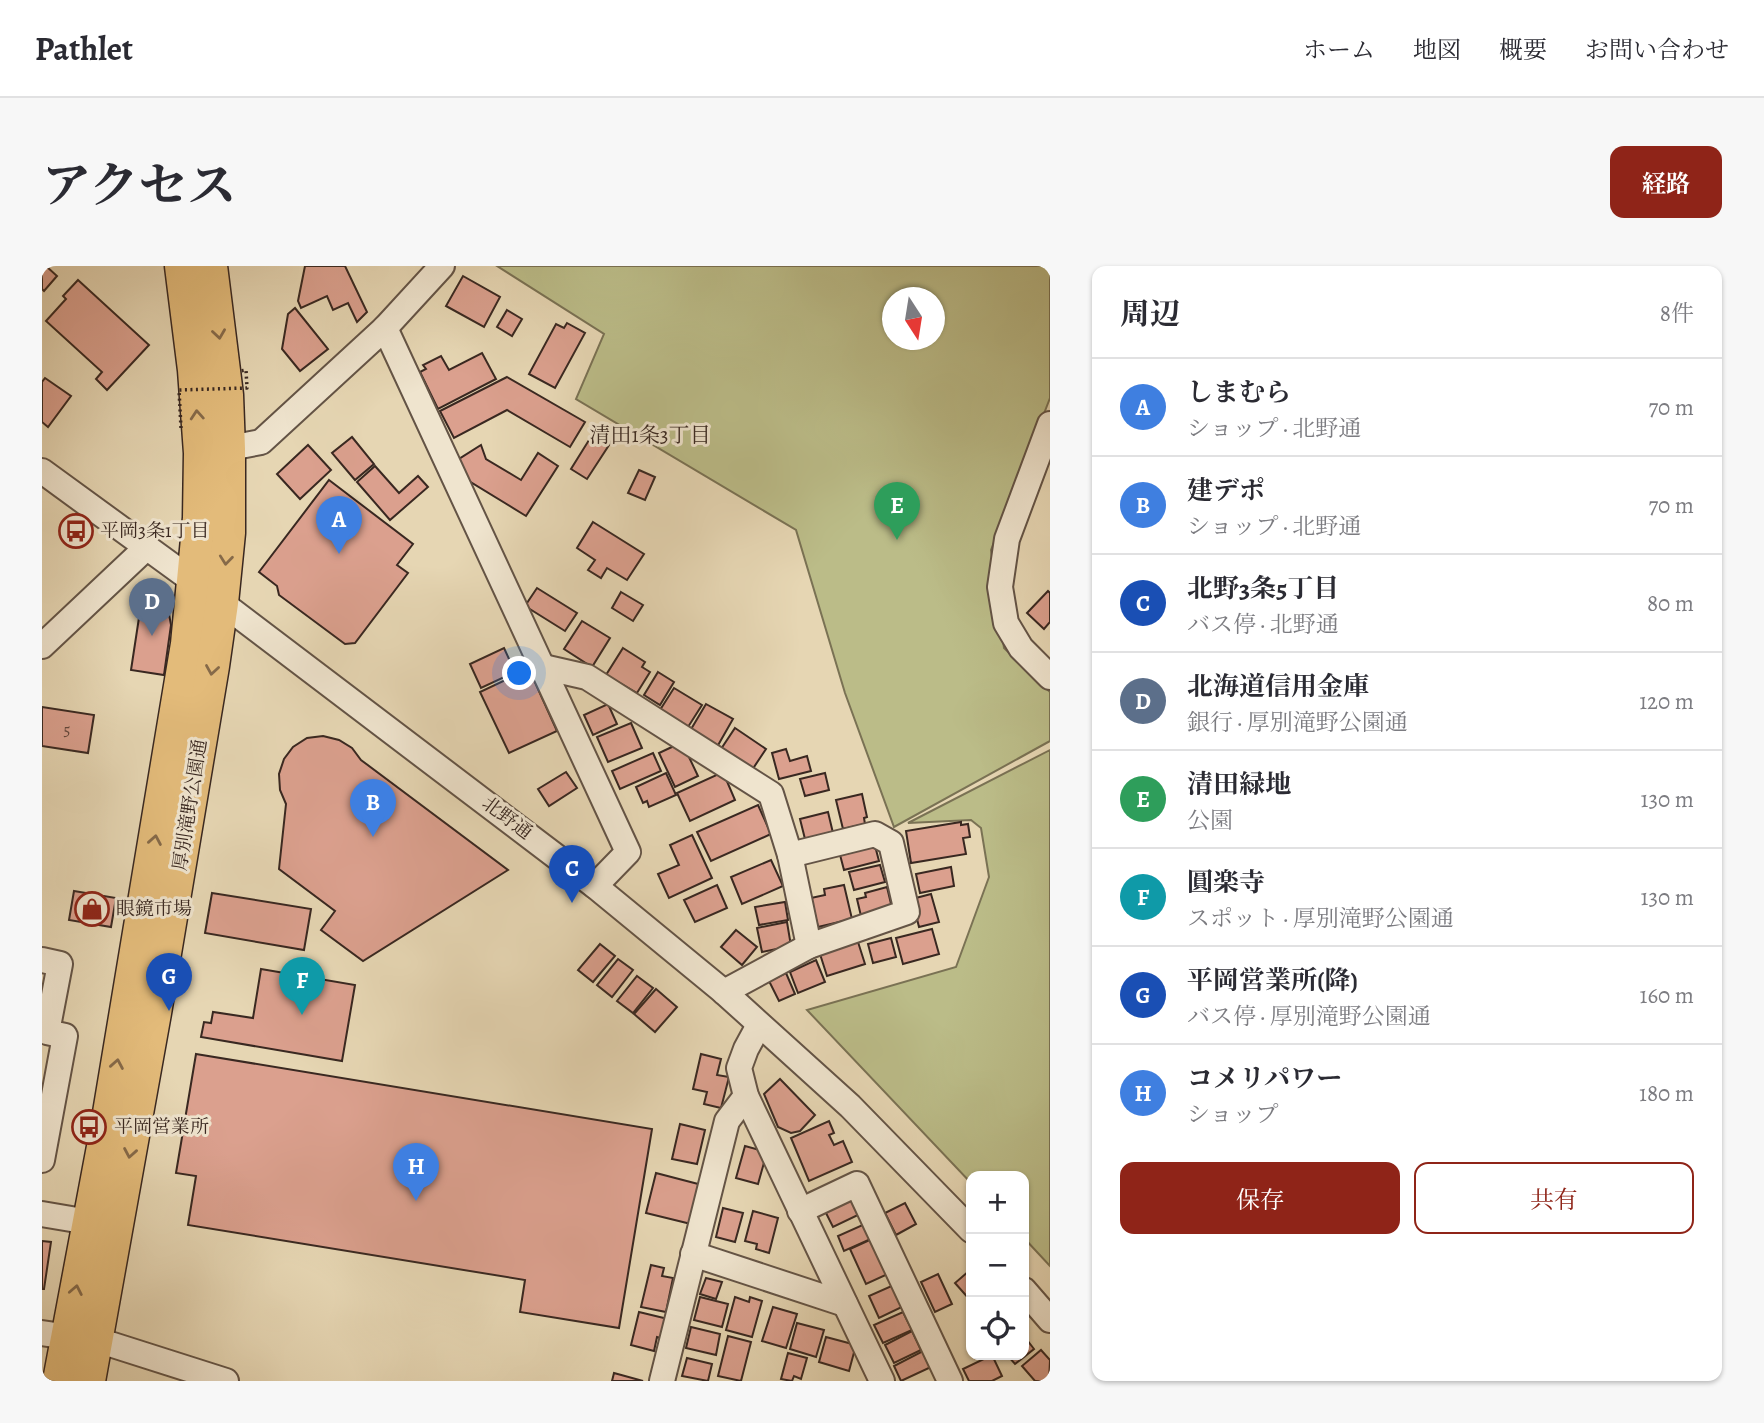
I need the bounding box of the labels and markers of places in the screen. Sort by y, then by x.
pin: E [874,482,920,540]
pin: A [316,496,362,554]
bus stop icon: 平岡3条1丁目 [57,512,95,550]
place label: 平岡3条1丁目 [100,518,209,544]
pin: D [129,578,175,636]
pin: B [350,779,396,837]
pin: C [549,845,595,903]
shop icon: 眼鏡市場 [73,890,111,928]
place label: 眼鏡市場 [116,896,192,922]
pin: G [146,953,192,1011]
pin: F [279,957,325,1015]
bus stop icon: 平岡営業所 [70,1108,108,1146]
place label: 平岡営業所 [114,1114,209,1140]
pin: H [393,1143,439,1201]

